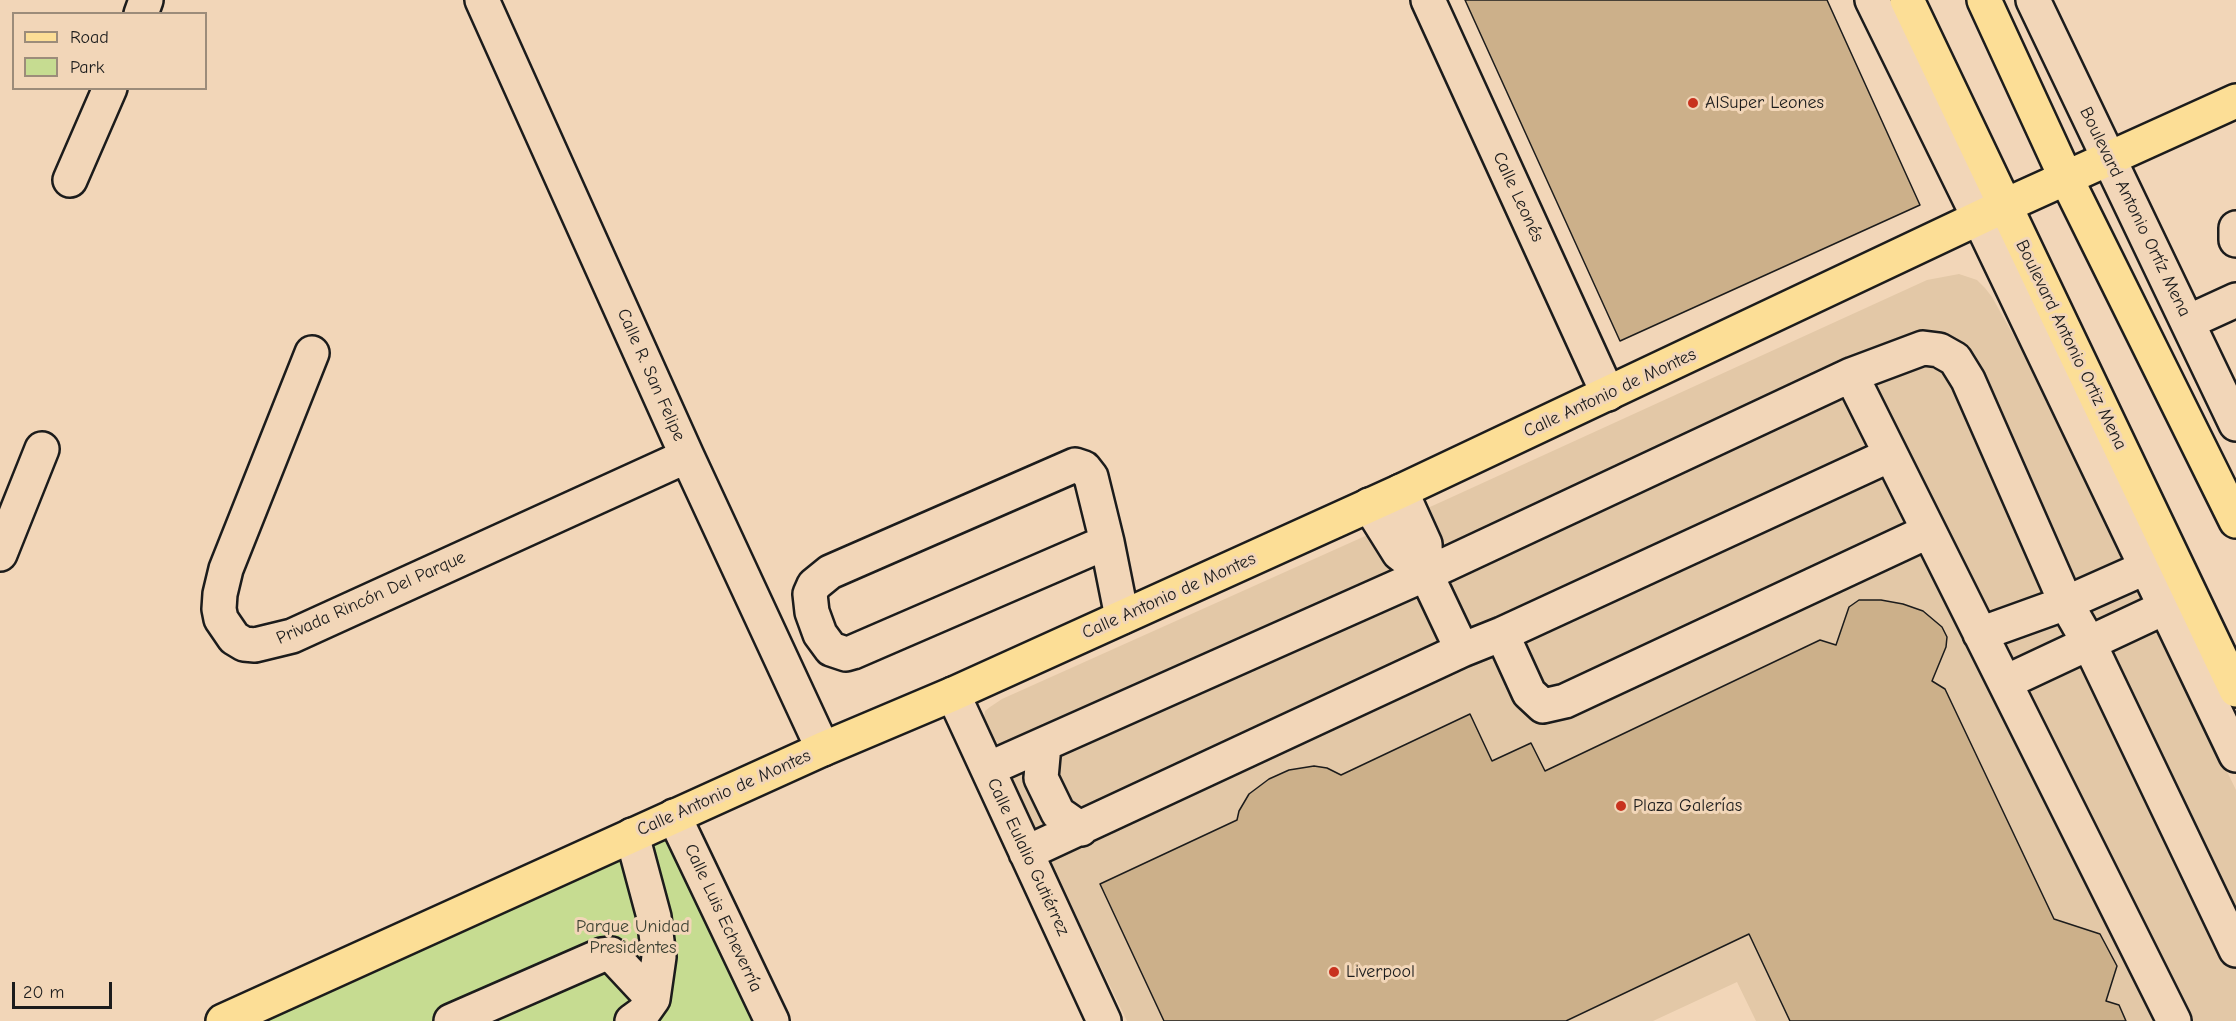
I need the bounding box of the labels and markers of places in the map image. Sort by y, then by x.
place label: AlSuper Leones [1705,92,1824,114]
marker: AlSuper Leones [1686,96,1700,110]
place label: Plaza Galerías [1633,795,1742,817]
marker: Plaza Galerías [1614,799,1628,813]
place label: Liverpool [1346,961,1415,983]
marker: Liverpool [1327,965,1341,979]

